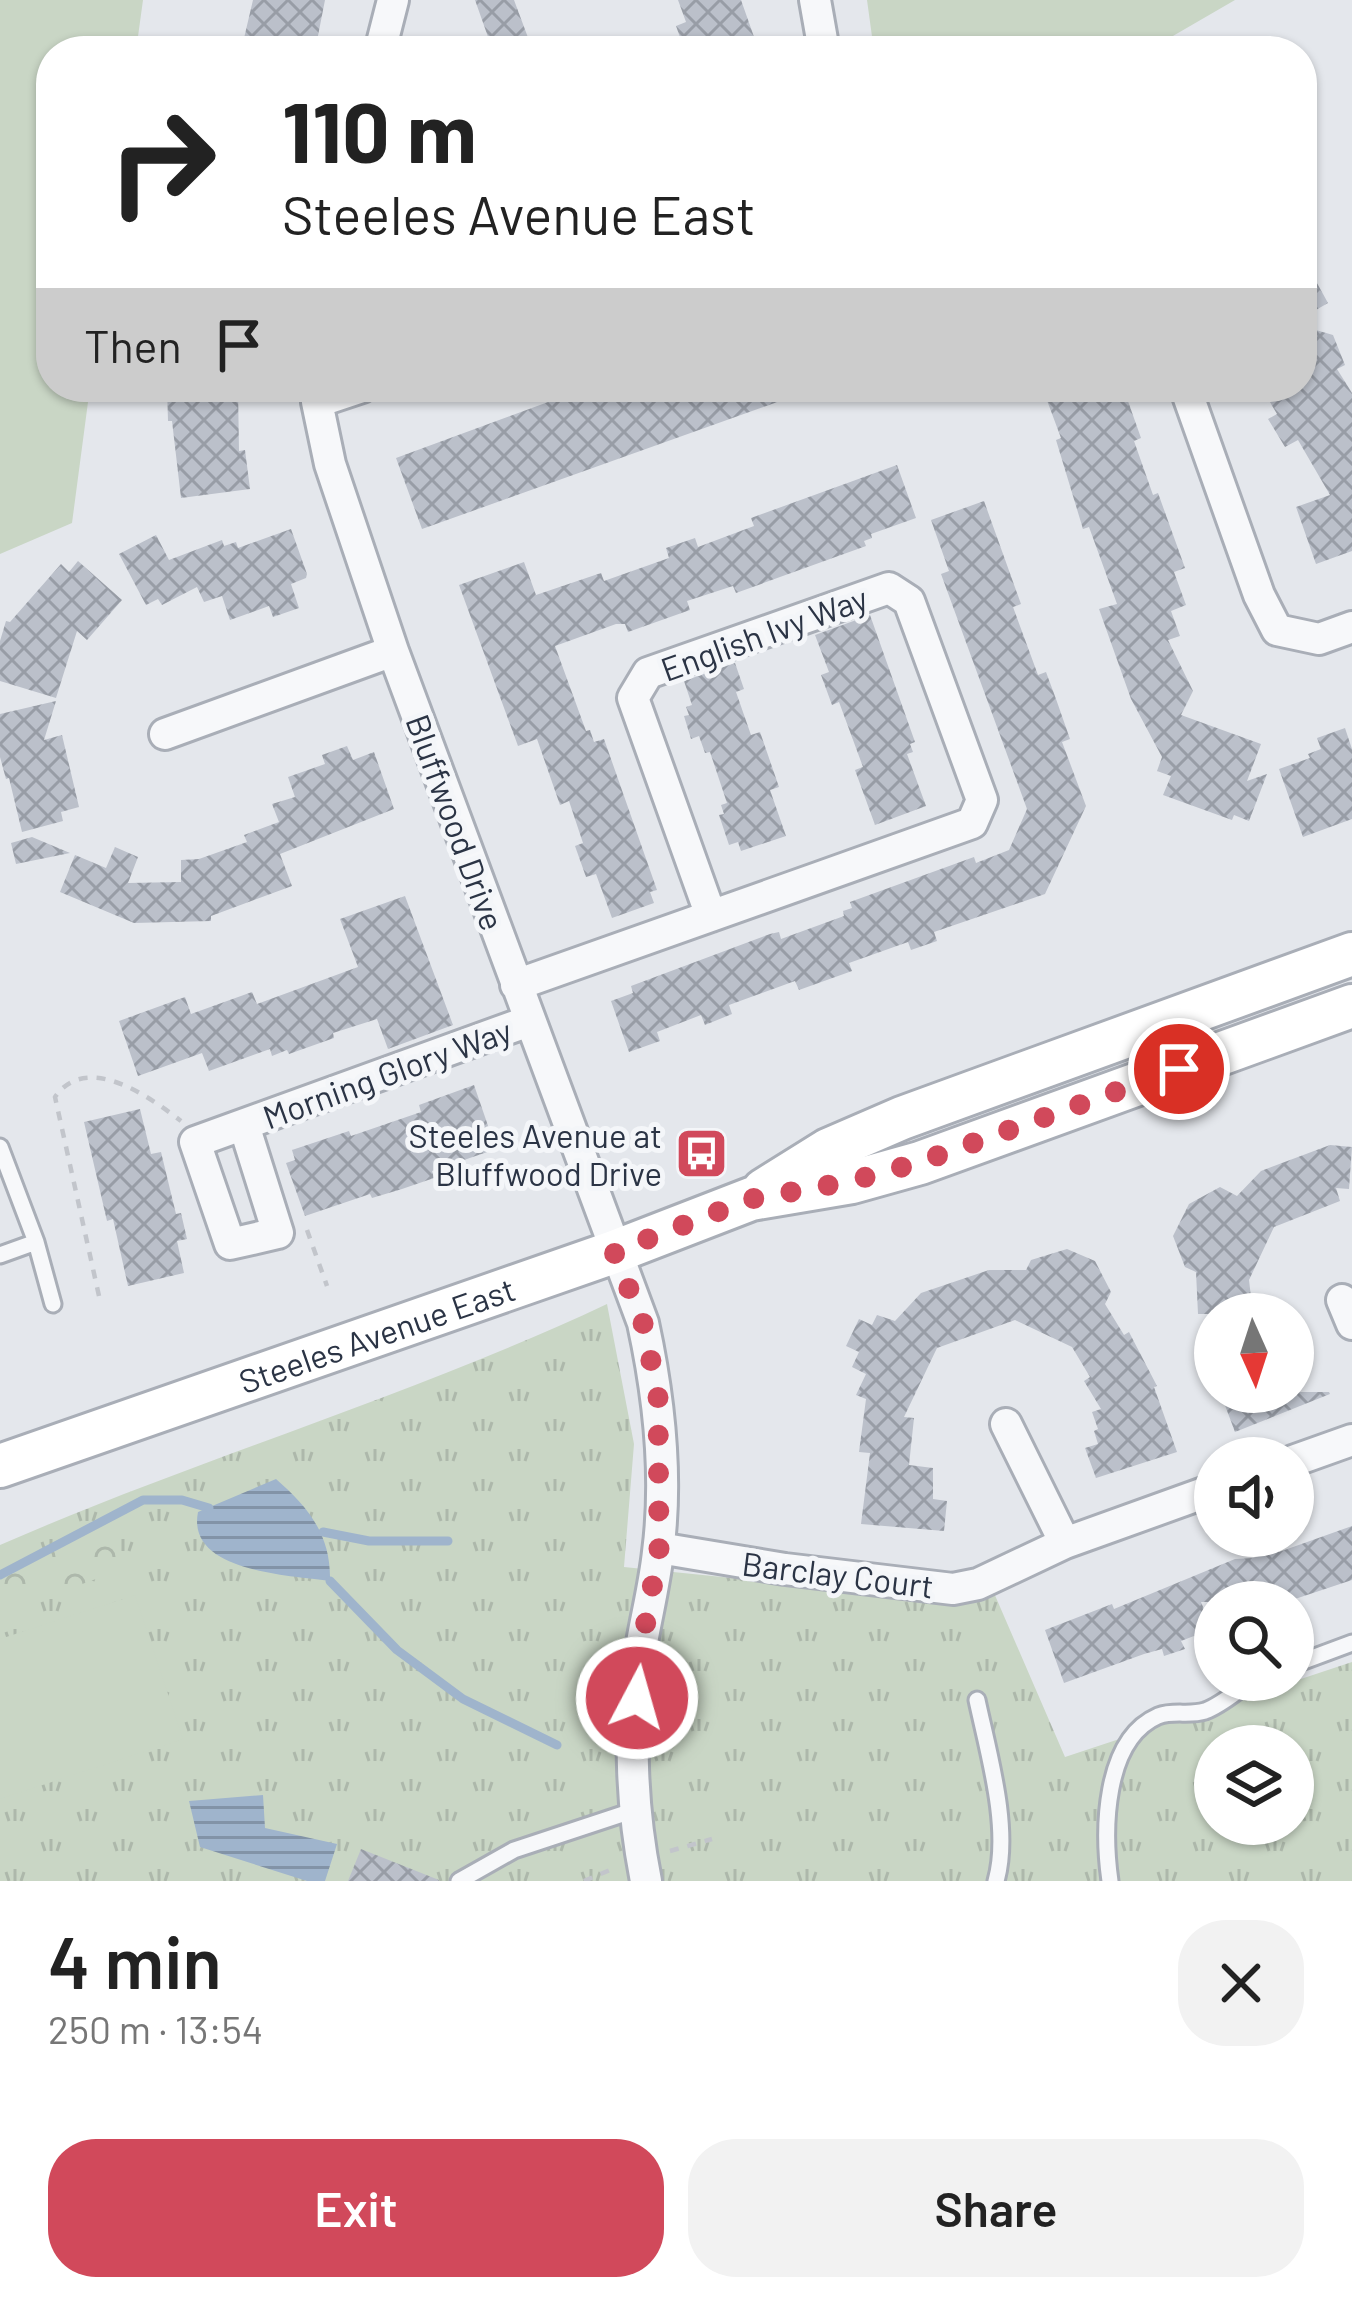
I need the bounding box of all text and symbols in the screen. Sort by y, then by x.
text: 110 m [282,79,477,180]
icon: right [84,84,240,240]
text: Steeles Avenue East [282,181,756,246]
icon: arrive [206,312,272,378]
text: Then [84,318,182,372]
street label: English Ivy Way [655,577,873,689]
street label: Bluffwood Drive [398,709,514,935]
street label: Morning Glory Way [257,1009,517,1137]
pin [1128,1018,1230,1120]
icon: arrive [1146,1036,1212,1102]
place label: Steeles Avenue at Bluffwood Drive [408,1115,662,1193]
bus stop icon: Steeles Avenue at Bluffwood Drive [673,1126,729,1182]
street label: Steeles Avenue East [233,1268,520,1401]
north arrow [1194,1293,1314,1413]
map controls [1194,1293,1314,1845]
button: sound [1194,1437,1314,1557]
street label: Barclay Court [740,1542,936,1606]
button: search [1194,1581,1314,1701]
position arrow [574,1635,700,1761]
button: layers [1194,1725,1314,1845]
text: 4 min [48,1917,222,2003]
button: close [1178,1920,1304,2046]
text: 250 m · 13:54 [48,2005,263,2052]
button: Exit [48,2139,664,2277]
button: Share [688,2139,1304,2277]

